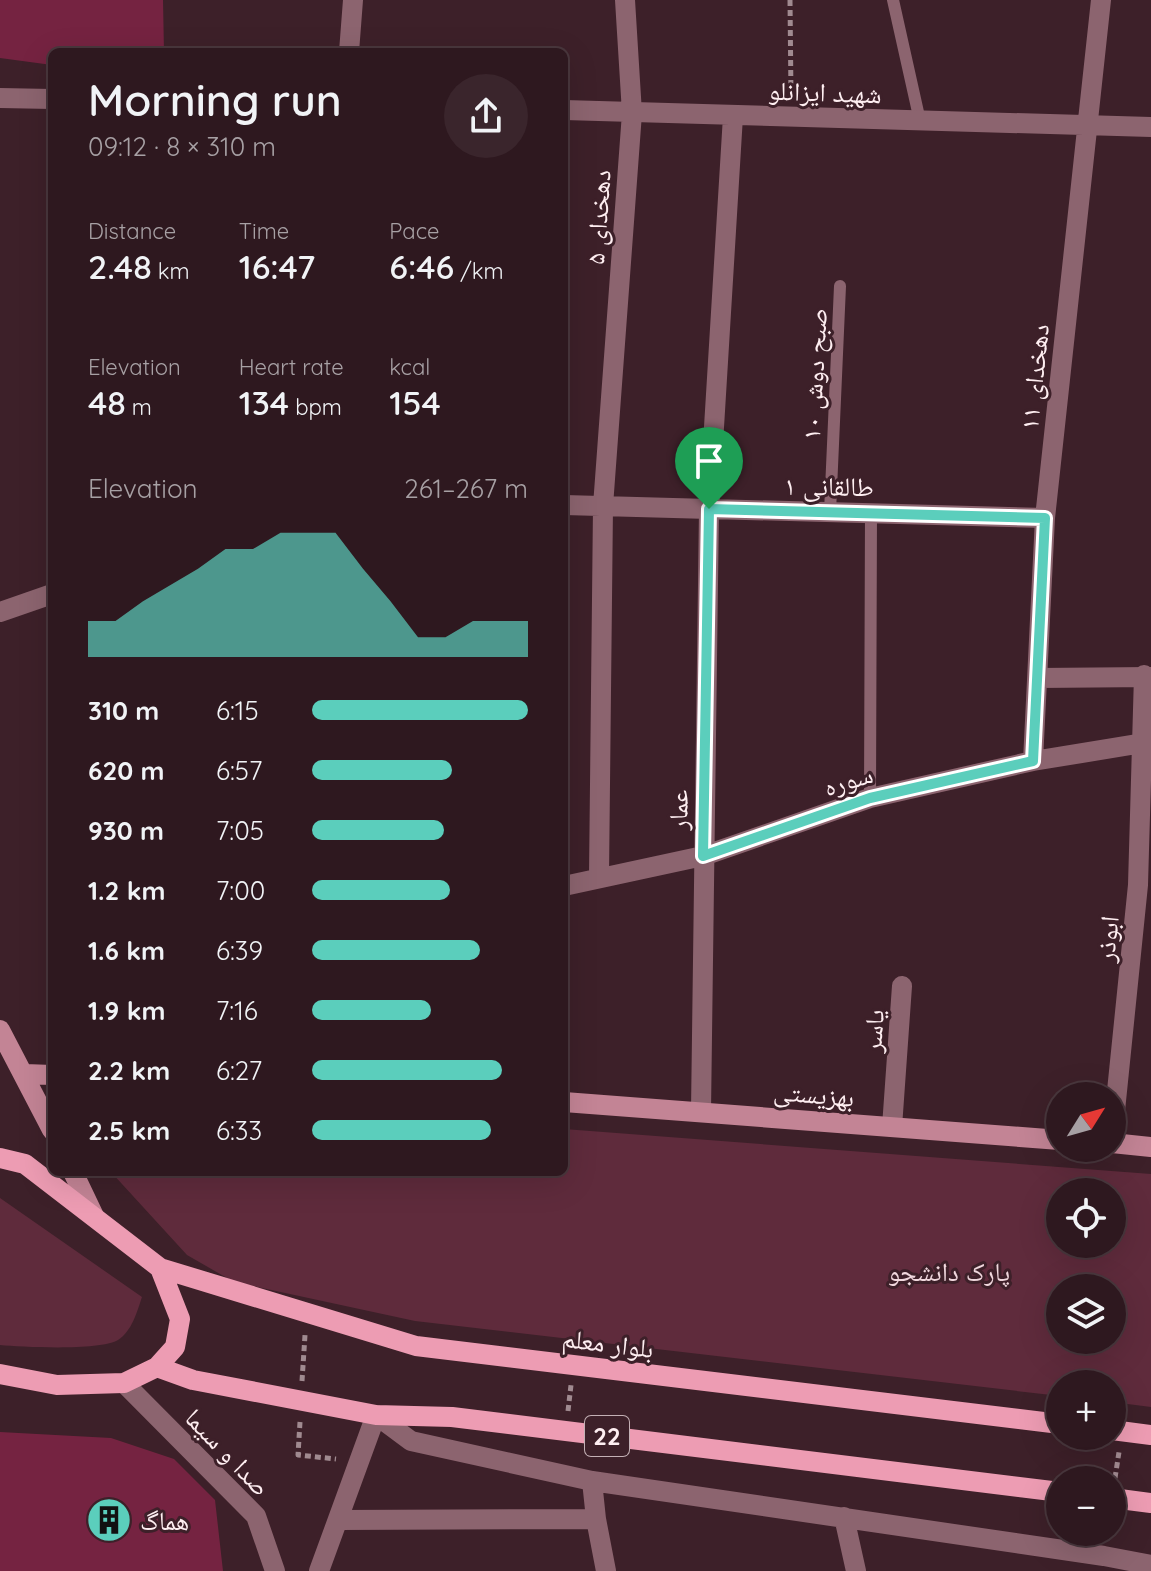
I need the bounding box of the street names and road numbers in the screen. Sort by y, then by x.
street label: شهید ایزانلو [768,74,882,110]
street label: دهخدای ۵ [578,169,618,265]
street label: صبح دوش ۱۰ [794,307,835,441]
street label: دهخدای ۱۱ [1012,322,1056,432]
street label: طالقانی ۱ [784,469,874,503]
street label: سوره [819,757,877,803]
street label: عمار [661,789,695,832]
street label: ابوذر [1088,914,1126,965]
street label: یاسر [855,1008,891,1055]
street label: بهزیستی [772,1074,856,1114]
street label: بلوار معلم [560,1321,656,1366]
street label: صدا و سیما [178,1401,278,1503]
road number: 22 [585,1416,629,1456]

